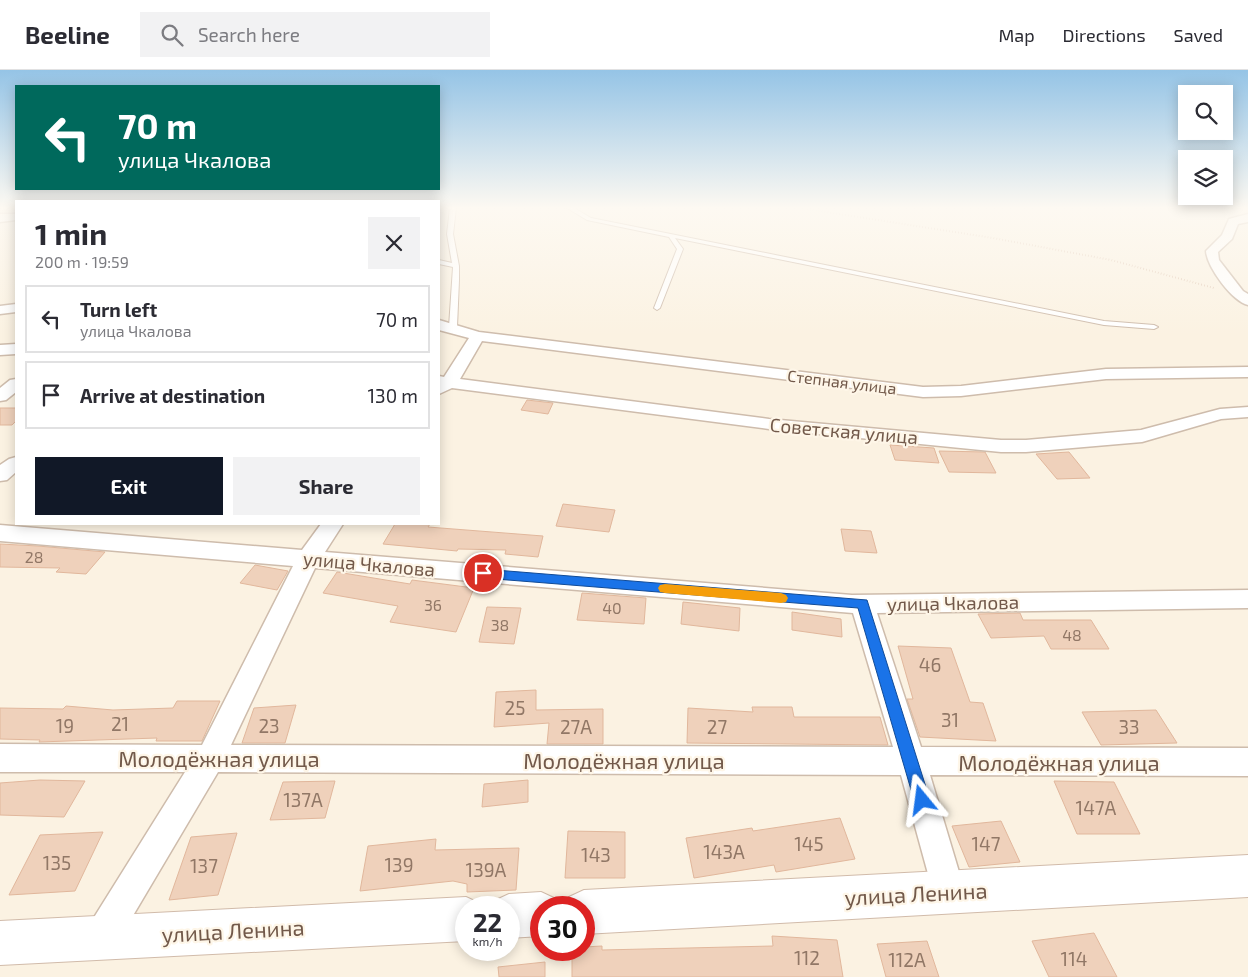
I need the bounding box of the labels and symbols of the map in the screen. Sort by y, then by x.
street label: Степная улица [786,365,898,399]
street label: Советская улица [769,413,919,449]
street label: улица Чкалова [302,546,436,582]
house number: 28 [25,547,43,566]
pin [462,552,504,594]
street label: улица Чкалова [887,590,1019,616]
house number: 36 [424,595,442,614]
house number: 40 [602,598,622,617]
house number: 38 [491,615,509,634]
house number: 48 [1062,625,1082,644]
house number: 46 [919,653,941,676]
house number: 25 [505,696,525,719]
house number: 31 [941,708,959,731]
house number: 21 [111,712,129,735]
house number: 19 [56,714,74,737]
house number: 23 [258,714,280,737]
house number: 27А [560,715,592,738]
house number: 27 [707,715,727,738]
house number: 33 [1118,715,1140,738]
street label: Молодёжная улица [118,745,320,772]
street label: Молодёжная улица [523,747,725,774]
street label: Молодёжная улица [958,749,1160,776]
position arrow [895,773,947,825]
house number: 137А [283,788,323,811]
house number: 147А [1076,796,1117,819]
house number: 145 [794,832,824,855]
house number: 147 [972,832,1001,855]
house number: 143А [703,840,745,863]
house number: 143 [581,843,611,866]
house number: 135 [43,851,71,874]
house number: 139 [385,853,414,876]
house number: 137 [190,854,218,877]
house number: 139А [466,858,507,881]
street label: улица Ленина [844,876,988,911]
speed limit sign: 30 [530,896,595,961]
street label: улица Ленина [161,913,305,948]
house number: 112 [794,946,820,969]
house number: 114 [1061,947,1087,970]
house number: 112А [888,948,926,971]

